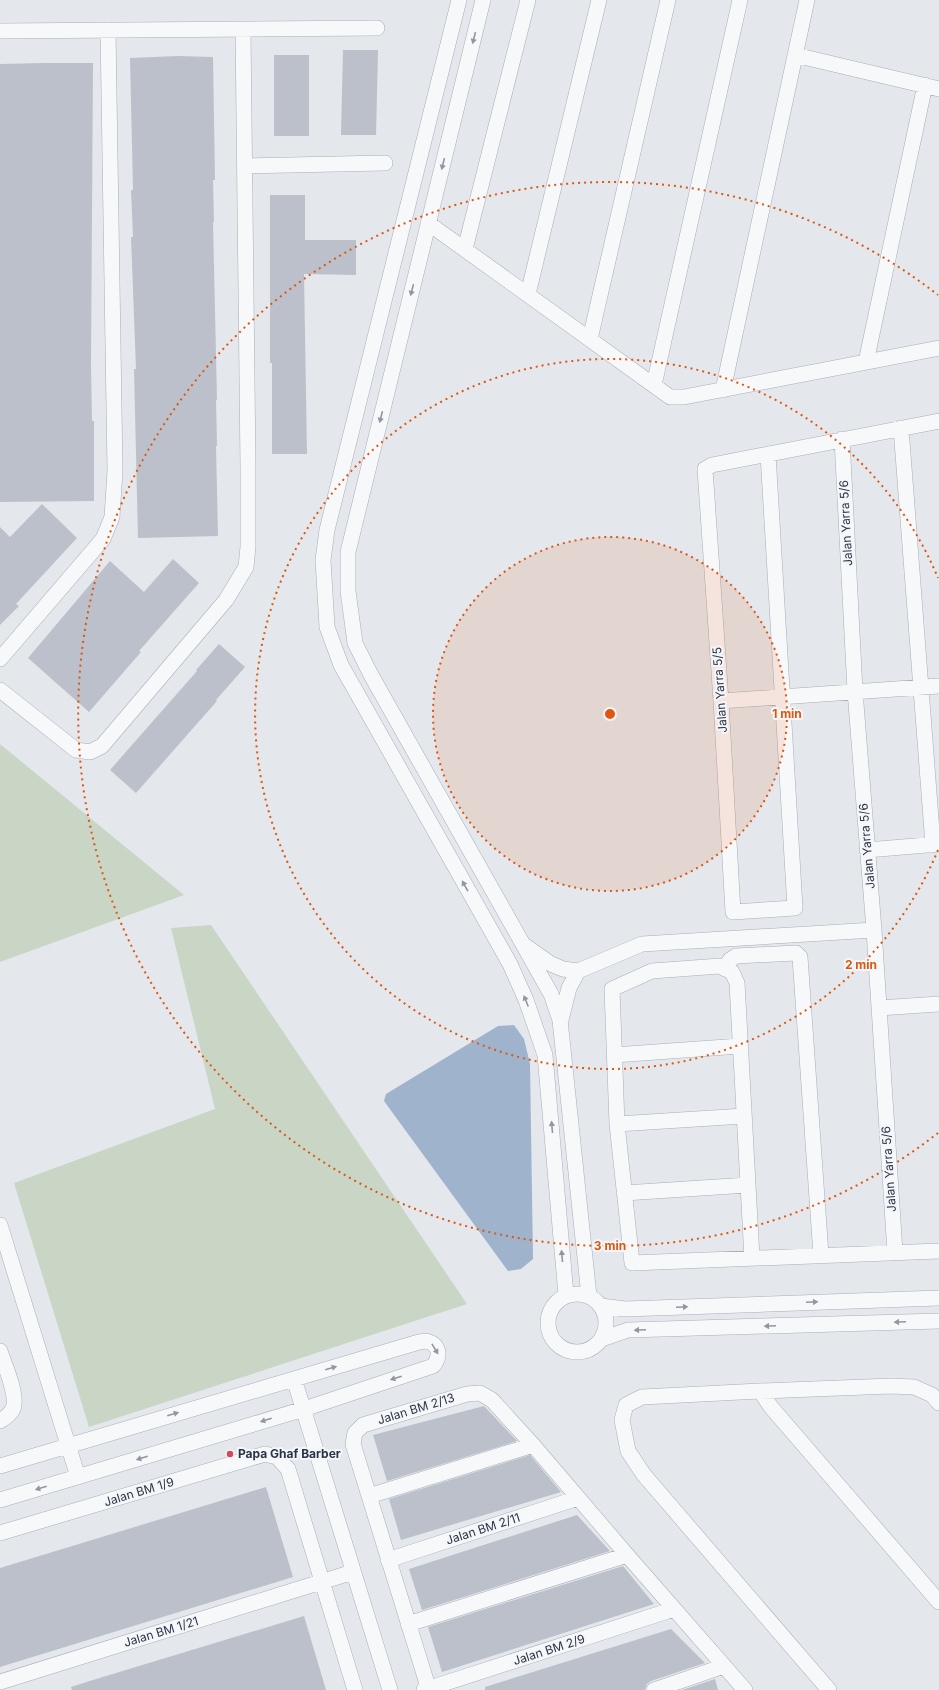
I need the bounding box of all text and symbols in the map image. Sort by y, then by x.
one-way arrow [470,32,476,44]
one-way arrow [439,158,445,170]
one-way arrow [409,285,415,297]
one-way arrow [378,411,384,423]
street label: Jalan Yarra 5/6 [836,480,855,566]
street label: Jalan Yarra 5/5 [709,647,730,733]
text: 1 min [772,706,802,721]
centre of rings [603,707,617,721]
street label: Jalan Yarra 5/6 [855,802,878,890]
one-way arrow [462,880,469,892]
text: 2 min [845,957,877,972]
one-way arrow [523,995,529,1006]
one-way arrow [548,1121,555,1133]
street label: Jalan Yarra 5/6 [878,1126,899,1213]
text: 3 min [594,1238,626,1253]
one-way arrow [559,1250,566,1262]
one-way arrow [806,1299,819,1305]
one-way arrow [676,1303,688,1310]
one-way arrow [893,1319,906,1325]
one-way arrow [763,1323,776,1329]
one-way arrow [633,1327,646,1333]
one-way arrow [432,1343,439,1354]
one-way arrow [325,1365,337,1371]
one-way arrow [390,1376,402,1382]
street label: Jalan BM 2/13 [376,1390,456,1427]
one-way arrow [167,1411,179,1417]
one-way arrow [260,1417,272,1423]
place label: Papa Ghaf Barber [238,1446,341,1461]
marker: Papa Ghaf Barber [225,1449,235,1459]
one-way arrow [135,1455,147,1461]
street label: Jalan BM 1/9 [102,1474,176,1509]
one-way arrow [34,1485,46,1491]
street label: Jalan BM 2/11 [444,1509,522,1548]
street label: Jalan BM 1/21 [122,1613,200,1650]
street label: Jalan BM 2/9 [511,1631,587,1668]

